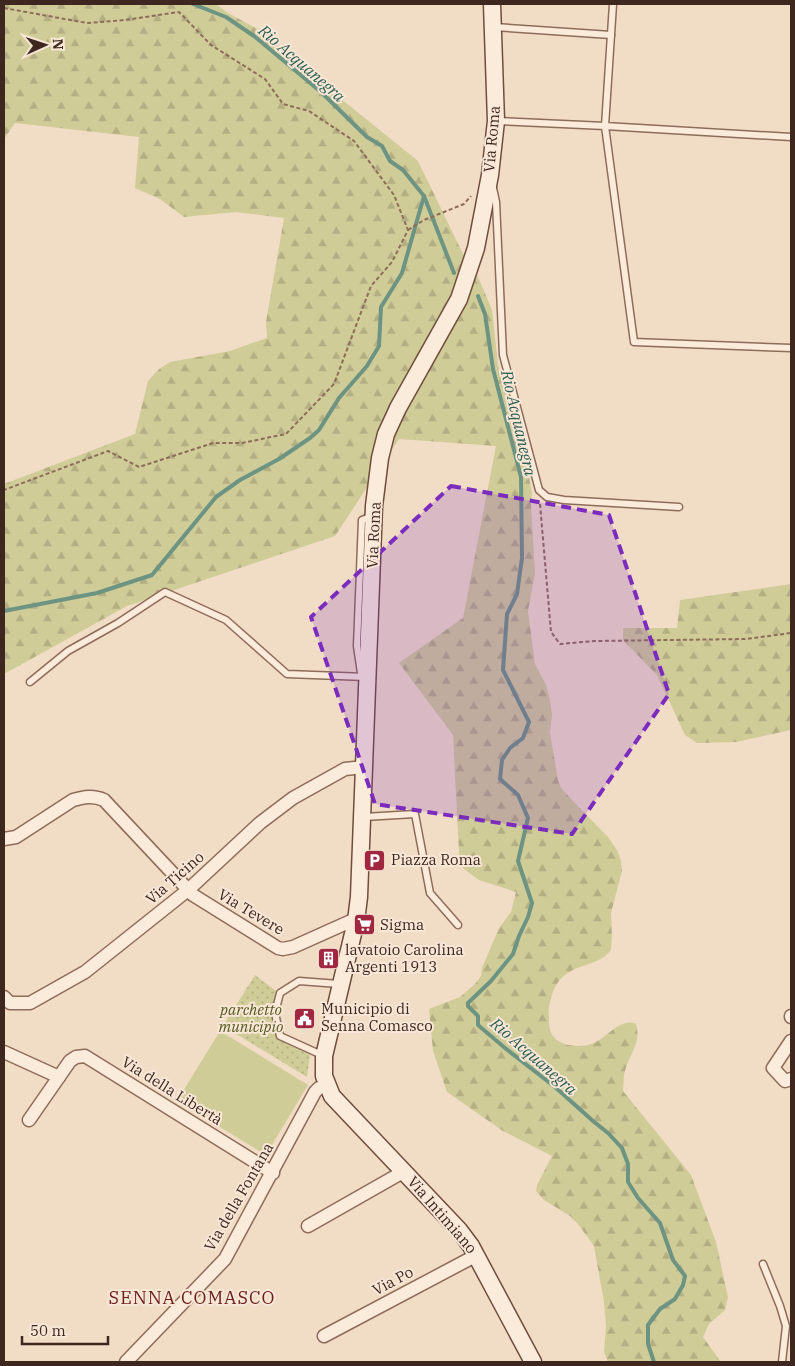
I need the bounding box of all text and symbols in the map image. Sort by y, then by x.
water label: Rio Acquanegra [254,19,350,106]
north arrow [20,20,70,70]
text: N [49,38,67,50]
street label: Via Roma [479,105,504,173]
water label: Rio Acquanegra [497,367,541,478]
street label: Via Roma [362,501,385,569]
street label: Via Ticino [142,847,208,908]
parking icon: Piazza Roma [363,848,387,872]
place label: Piazza Roma [391,850,481,869]
street label: Via Tevere [215,884,288,939]
supermarket icon: Sigma [352,913,376,937]
place label: Sigma [380,915,424,934]
place label: lavatoio Carolina Argenti 1913 [345,940,464,976]
building icon: lavatoio Carolina Argenti 1913 [317,947,341,971]
place label: Municipio di Senna Comasco [321,999,433,1035]
park label: parchetto municipio [218,1000,284,1036]
public building icon: Municipio di Senna Comasco [293,1006,317,1030]
water label: Rio Acquanegra [486,1012,582,1099]
street label: Via della Libertà [118,1052,226,1129]
street label: Via della Fontana [200,1139,277,1254]
street label: Via Intimiano [404,1172,481,1257]
street label: Via Po [369,1262,416,1299]
district label: SENNA COMASCO [109,1286,275,1309]
scale bar [22,1314,109,1346]
text: 50 m [30,1321,66,1340]

